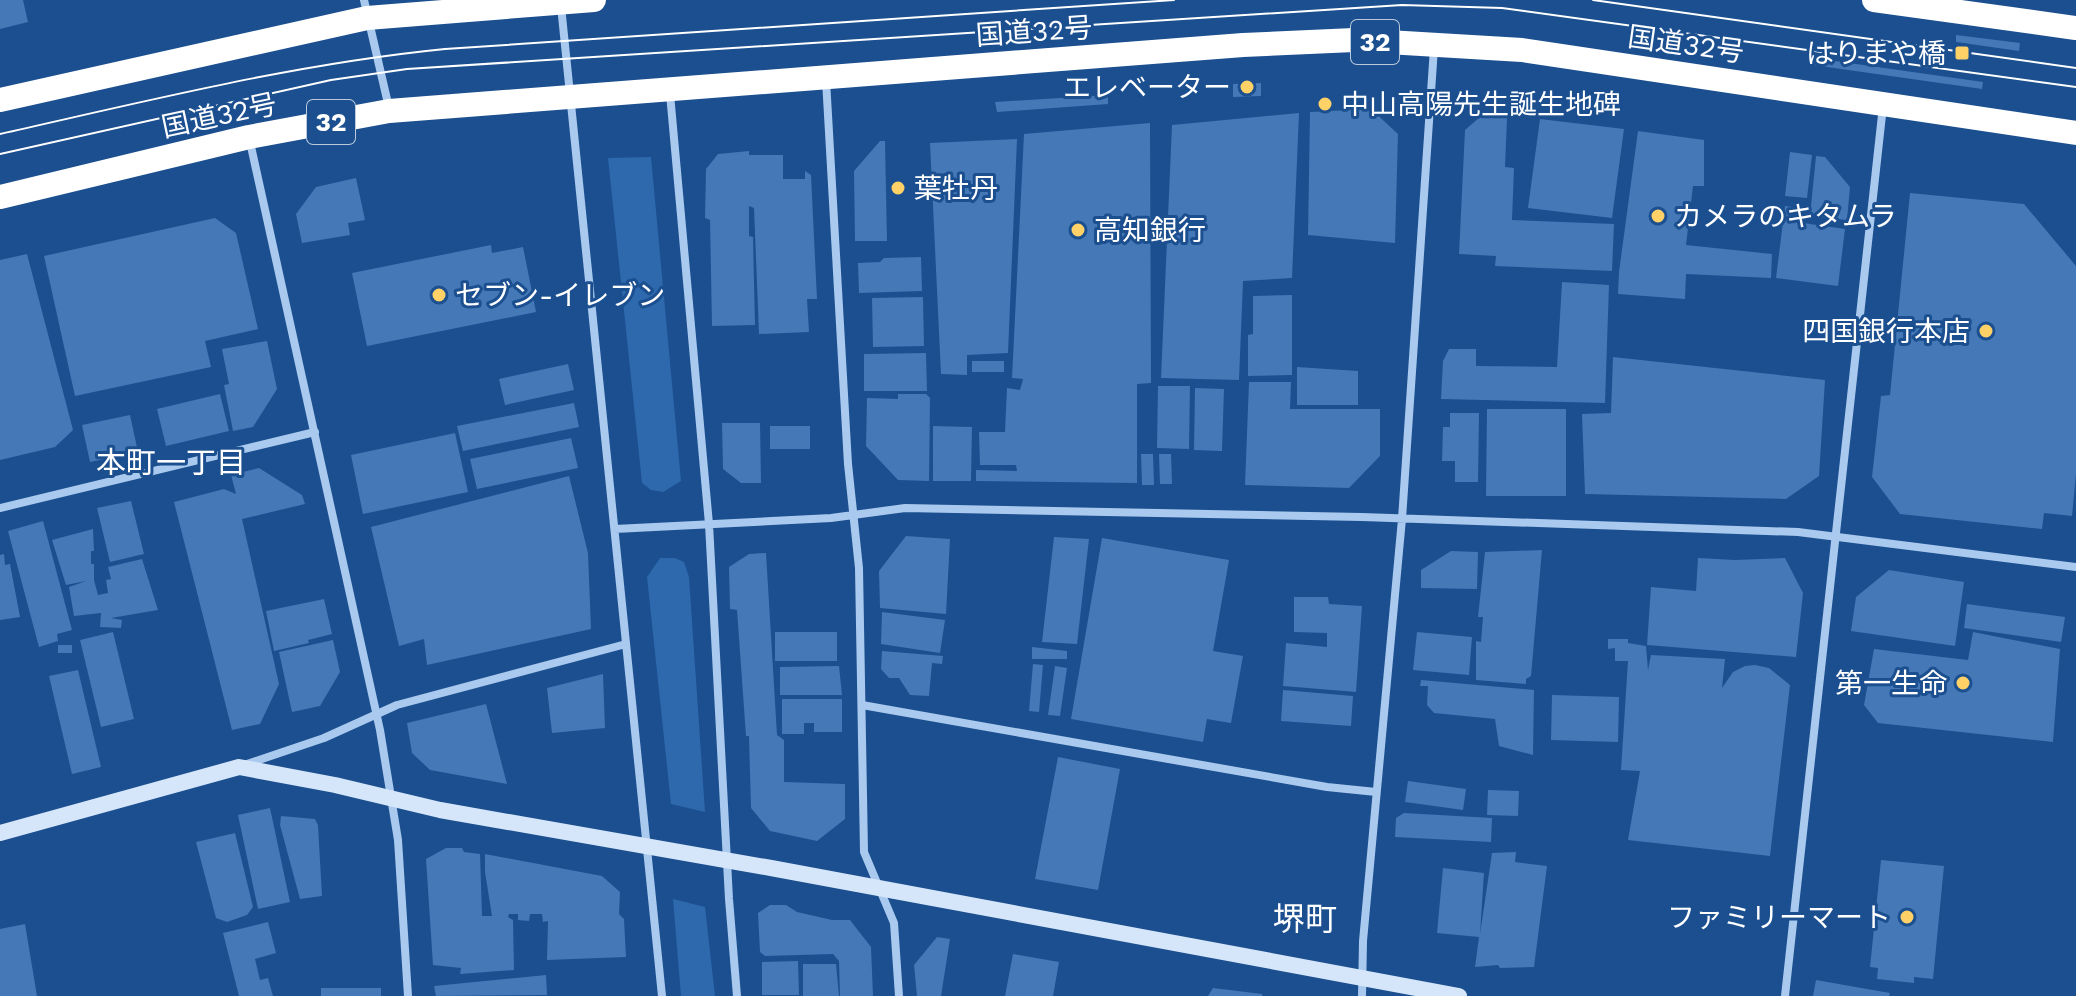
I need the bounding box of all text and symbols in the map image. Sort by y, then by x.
street label: 国道32号 [975,11,1093,52]
road number: 32 [1351,20,1399,64]
street label: 国道32号 [1626,20,1746,69]
place label: はりまや橋 [1806,37,1946,70]
marker: はりまや橋 [1953,44,1971,62]
place label: エレベーター [1063,71,1231,104]
marker: エレベーター [1238,78,1256,96]
street label: 国道32号 [159,87,280,144]
place label: 中山高陽先生誕生地碑 [1341,88,1621,121]
marker: 中山高陽先生誕生地碑 [1316,95,1334,113]
road number: 32 [307,100,355,144]
place label: 葉牡丹 [914,172,998,205]
marker: 葉牡丹 [889,179,907,197]
place label: カメラのキタムラ [1674,200,1897,233]
marker: カメラのキタムラ [1649,207,1667,225]
place label: 高知銀行 [1094,214,1206,247]
marker: 高知銀行 [1069,221,1087,239]
place label: セブン-イレブン [455,279,665,312]
marker: セブン-イレブン [430,286,448,304]
place label: 四国銀行本店 [1802,315,1970,348]
marker: 四国銀行本店 [1977,322,1995,340]
district label: 本町一丁目 [96,445,246,480]
place label: 第一生命 [1835,667,1947,700]
marker: 第一生命 [1954,674,1972,692]
district label: 堺町 [1273,900,1337,938]
place label: ファミリーマート [1667,901,1891,934]
marker: ファミリーマート [1898,908,1916,926]

